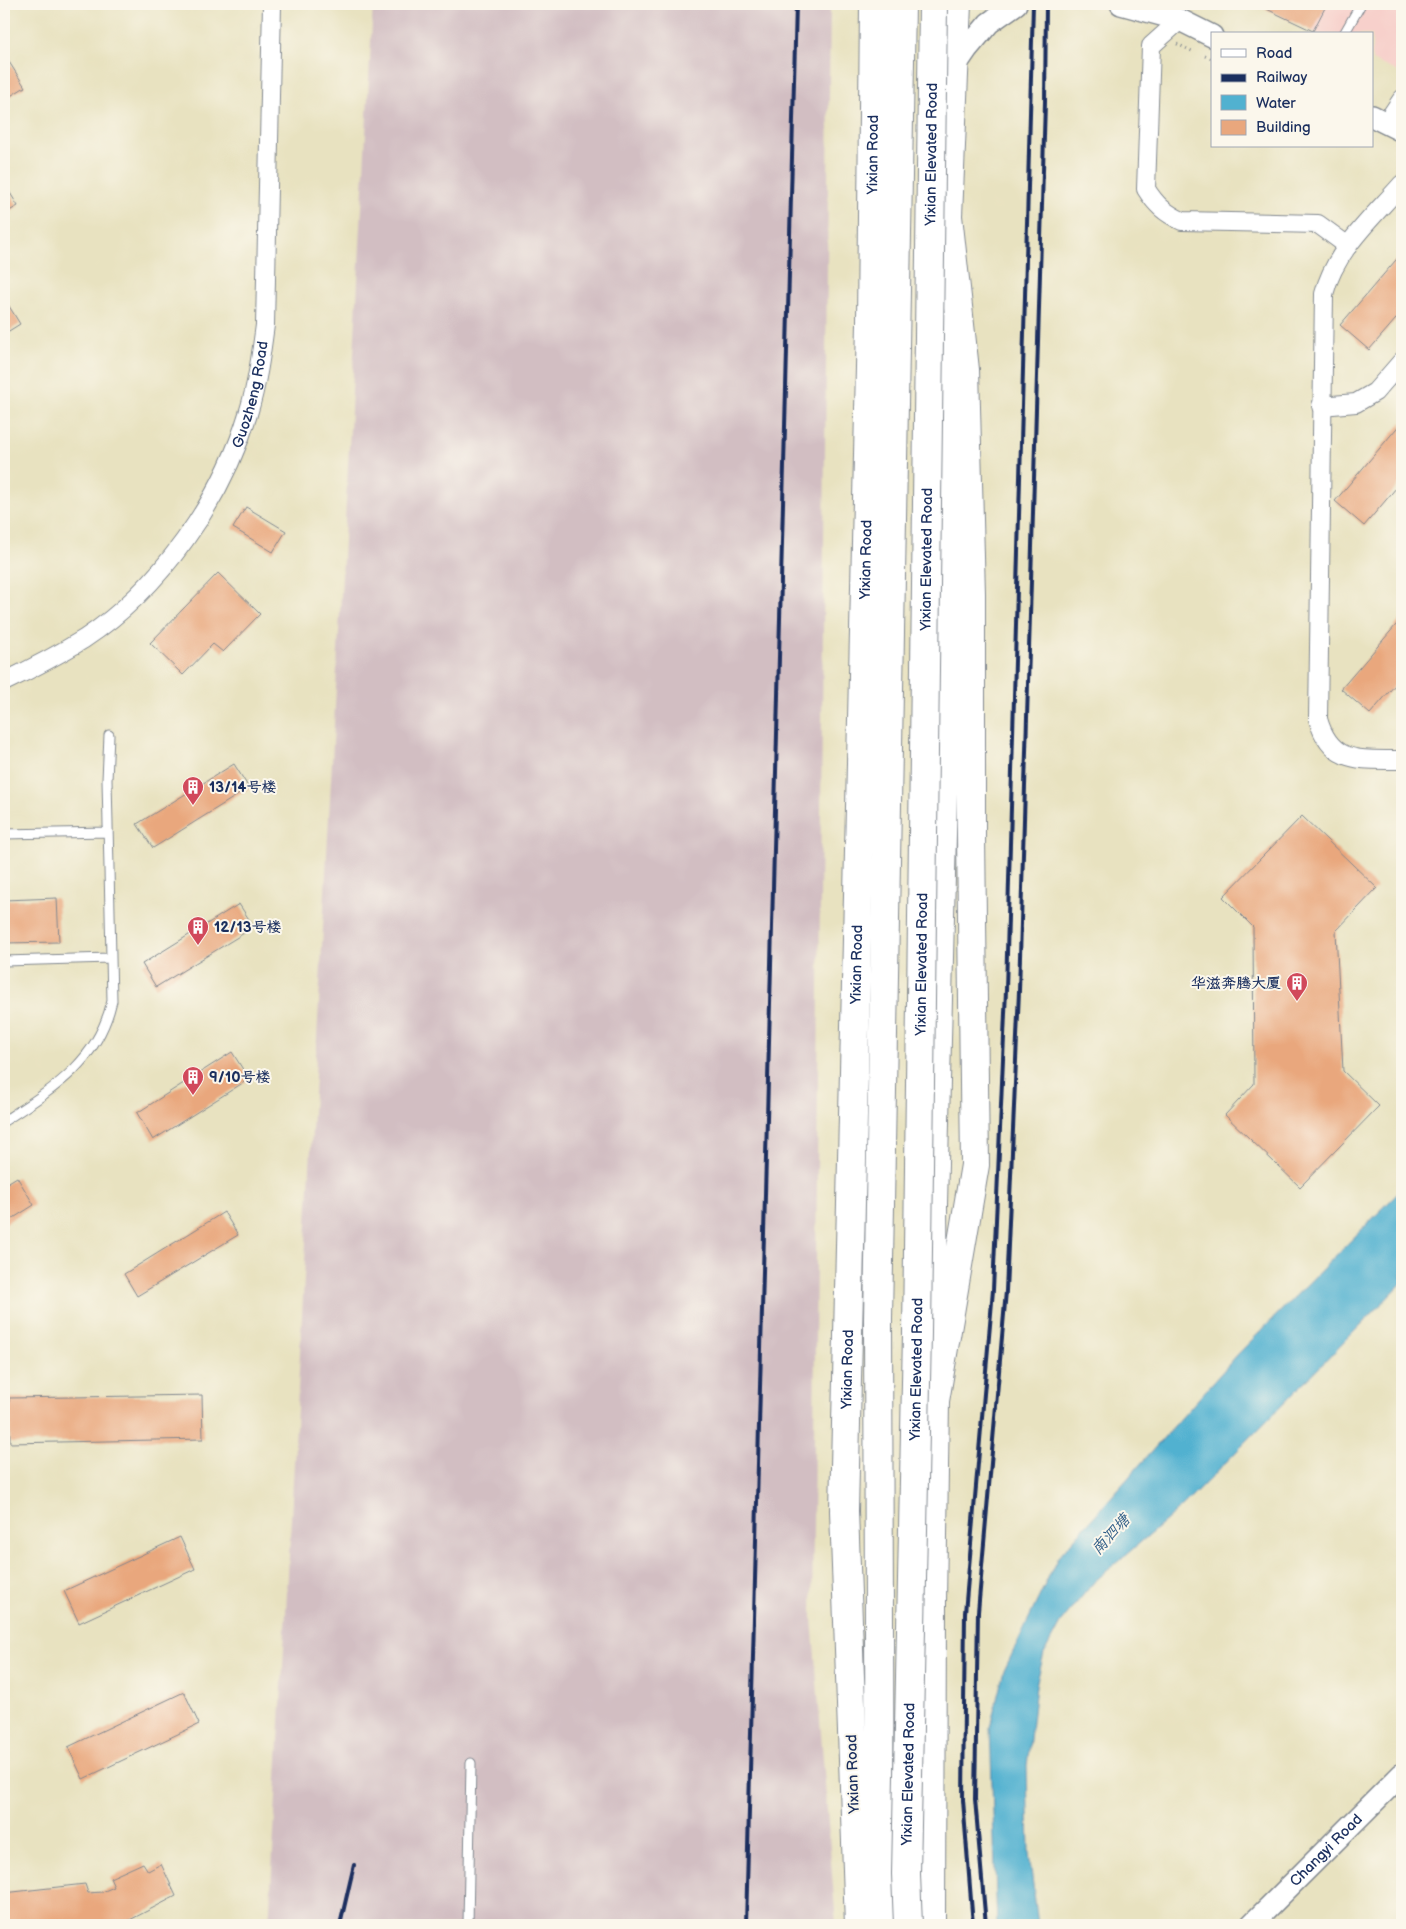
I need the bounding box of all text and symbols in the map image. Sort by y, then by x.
legend [1211,32,1374,148]
text: Road [1256,44,1292,63]
text: Railway [1256,68,1307,87]
street label: Yixian Elevated Road [921,83,942,227]
text: Water [1256,94,1296,113]
street label: Yixian Road [863,115,882,195]
text: Building [1256,118,1311,137]
street label: Guozheng Road [227,340,272,451]
street label: Yixian Elevated Road [916,488,937,632]
street label: Yixian Road [855,520,876,600]
building icon: 13/14号楼 [181,775,205,806]
place label: 13/14号楼 [209,778,276,797]
street label: Yixian Elevated Road [911,893,932,1037]
building icon: 12/13号楼 [186,915,210,946]
place label: 12/13号楼 [214,918,282,937]
street label: Yixian Road [846,924,867,1005]
building icon: 华滋奔腾大厦 [1285,971,1309,1002]
place label: 华滋奔腾大厦 [1191,974,1281,993]
building icon: 9/10号楼 [181,1065,205,1096]
place label: 9/10号楼 [209,1068,271,1087]
street label: Yixian Elevated Road [905,1298,927,1442]
street label: Yixian Road [837,1329,858,1410]
water label: 南泗塘 [1088,1510,1136,1559]
street label: Yixian Elevated Road [897,1702,919,1847]
street label: Yixian Road [842,1734,864,1815]
street label: Changyi Road [1286,1810,1366,1890]

